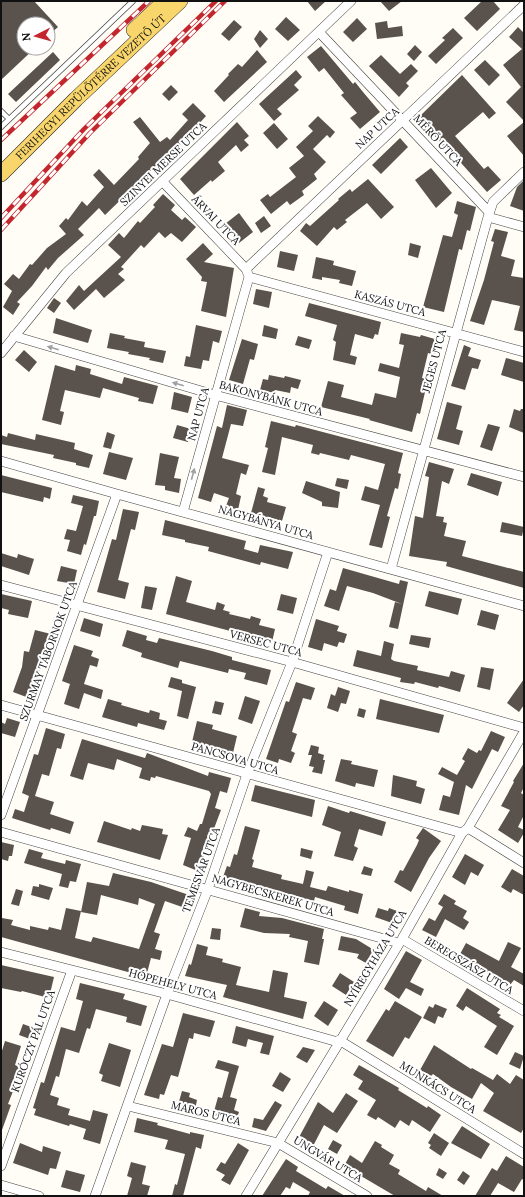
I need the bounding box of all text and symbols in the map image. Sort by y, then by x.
street label: FERIHEGYI REPÜLŐTÉRRE VEZETŐ ÚT [13,11,169,162]
north arrow [16,16,56,56]
text: N [19,32,33,42]
street label: NAP UTCA [352,104,403,152]
street label: MÉRŐ UTCA [411,111,466,169]
street label: SZINYEI MERSE UTCA [117,118,210,209]
street label: ÁRVAI UTCA [188,192,244,249]
street label: KASZÁS UTCA [353,287,428,320]
street label: JEGES UTCA [419,327,449,395]
one-way arrow [47,345,59,351]
street label: BAKONYBÁNK UTCA [218,377,325,419]
one-way arrow [171,381,183,387]
street label: NAP UTCA [184,385,212,442]
one-way arrow [191,468,197,480]
street label: NAGYBÁNYA UTCA [217,502,316,543]
street label: SZURMAY TÁBORNOK UTCA [16,578,80,723]
street label: VERSEC UTCA [227,626,305,660]
street label: PANCSOVA UTCA [190,739,281,777]
street label: TEMESVÁR UTCA [179,824,223,915]
street label: NAGYBECSKEREK UTCA [210,871,337,919]
street label: NYÍREGYHÁZA UTCA [341,906,410,1009]
street label: BEREGSZÁSZ UTCA [422,933,517,998]
street label: HÓPEHELY UTCA [127,965,220,1003]
street label: KURÓCZY PÁL UTCA [8,987,58,1094]
street label: MUNKÁCS UTCA [397,1058,480,1117]
street label: MAROS UTCA [170,1098,243,1129]
street label: UNGVÁR UTCA [291,1133,366,1186]

